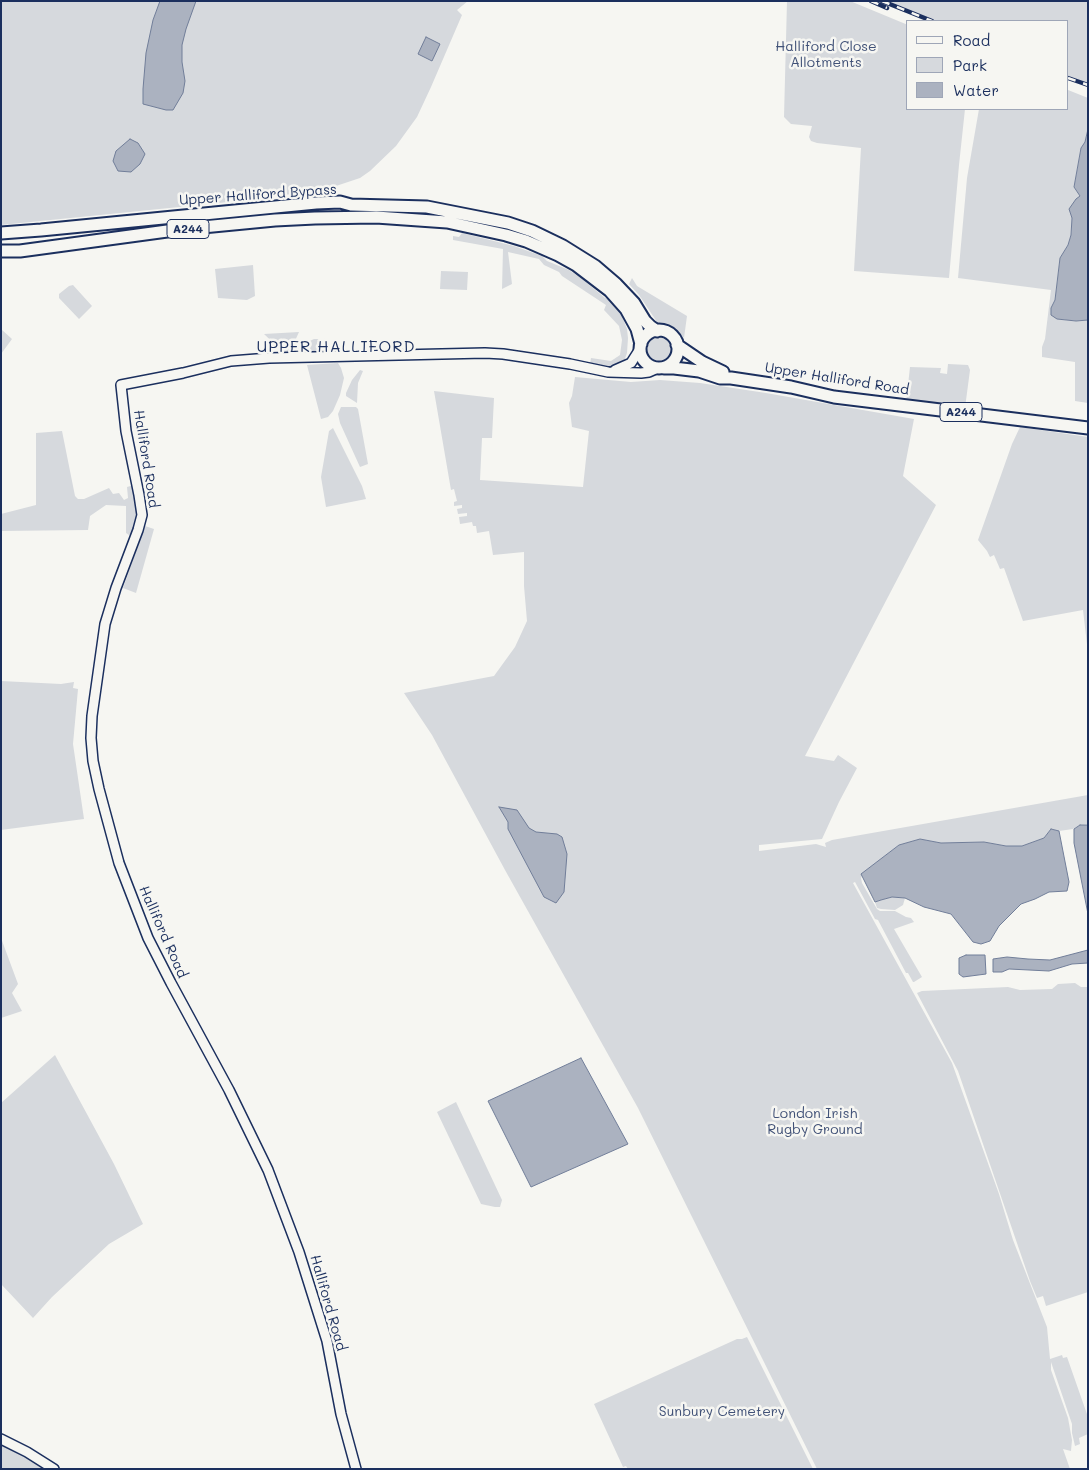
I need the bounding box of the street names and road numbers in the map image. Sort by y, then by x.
street label: Upper Halliford Bypass [179,181,337,209]
road number: A244 [167,220,209,238]
street label: Upper Halliford Road [764,359,910,399]
road number: A244 [940,402,982,422]
street label: Halliford Road [130,409,162,509]
street label: Halliford Road [135,883,191,981]
street label: Halliford Road [306,1253,350,1353]

